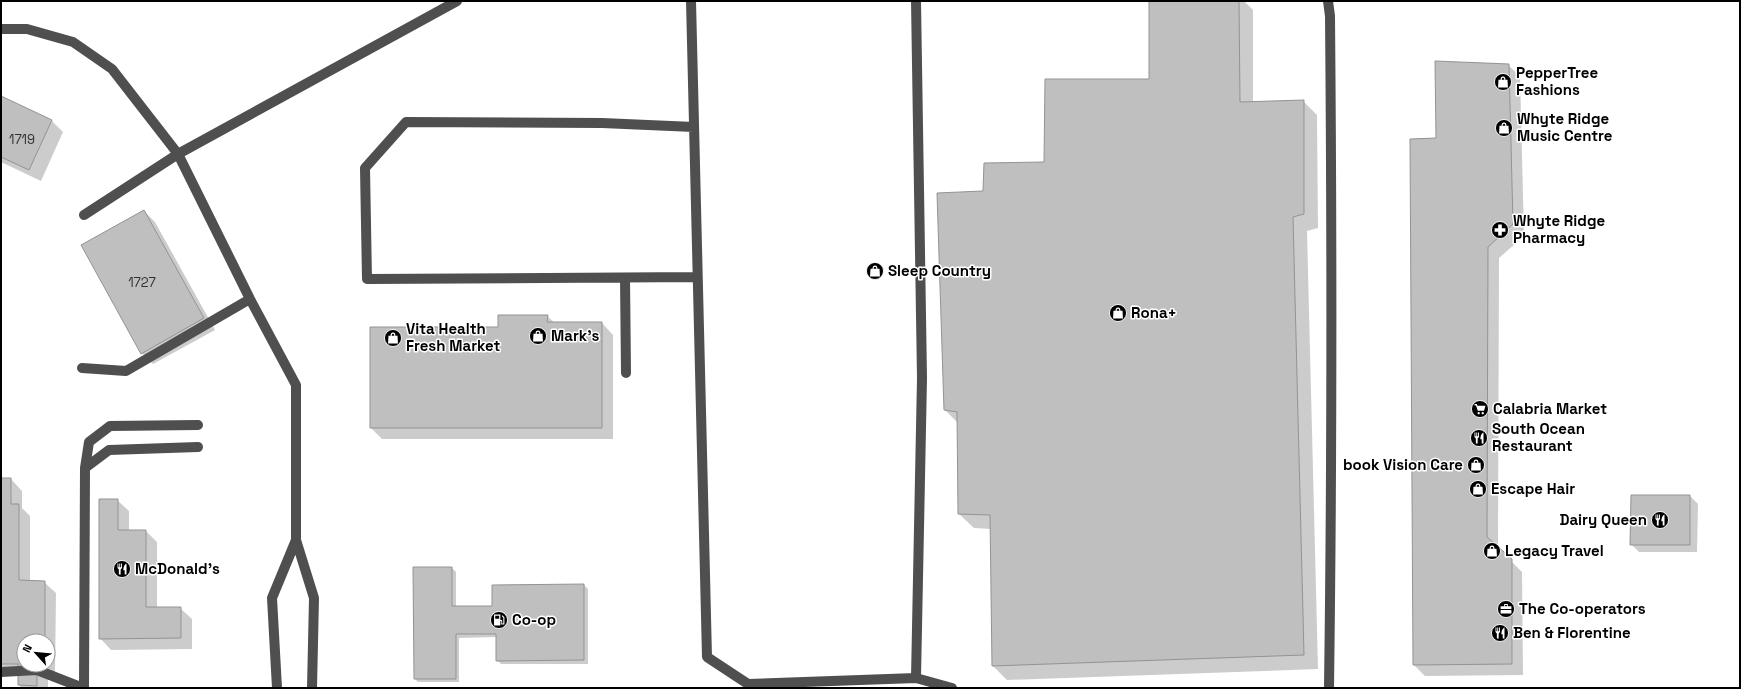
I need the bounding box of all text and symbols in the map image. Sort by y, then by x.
place label: PepperTree Fashions [1516,63,1598,99]
shop icon: PepperTree Fashions [1493,72,1513,92]
place label: Whyte Ridge Music Centre [1517,109,1613,145]
shop icon: Whyte Ridge Music Centre [1494,118,1514,138]
house number: 1719 [9,131,35,148]
place label: Whyte Ridge Pharmacy [1513,211,1605,247]
pharmacy icon: Whyte Ridge Pharmacy [1490,220,1510,240]
shop icon: Sleep Country [865,261,885,281]
place label: Sleep Country [888,261,991,280]
house number: 1727 [128,274,156,291]
shop icon: Rona+ [1108,303,1128,323]
place label: Rona+ [1131,303,1177,322]
place label: Vita Health Fresh Market [406,319,501,355]
shop icon: Mark's [528,326,548,346]
place label: Mark's [551,326,600,345]
shop icon: Vita Health Fresh Market [383,328,403,348]
supermarket icon: Calabria Market [1470,399,1490,419]
place label: Calabria Market [1493,399,1607,418]
place label: South Ocean Restaurant [1492,419,1585,455]
restaurant icon: South Ocean Restaurant [1469,428,1489,448]
place label: book Vision Care [1343,455,1463,474]
shop icon: book Vision Care [1466,455,1486,475]
shop icon: Escape Hair [1468,479,1488,499]
place label: Escape Hair [1491,479,1575,498]
place label: Dairy Queen [1559,510,1647,529]
restaurant icon: Dairy Queen [1650,510,1670,530]
shop icon: Legacy Travel [1482,541,1502,561]
place label: Legacy Travel [1505,541,1604,560]
restaurant icon: McDonald's [112,559,132,579]
place label: McDonald's [135,559,220,578]
office icon: The Co-operators [1496,599,1516,619]
place label: The Co-operators [1519,599,1646,618]
fuel station icon: Co-op [489,610,509,630]
place label: Co-op [512,610,556,629]
restaurant icon: Ben & Florentine [1490,623,1510,643]
place label: Ben & Florentine [1513,623,1631,642]
north arrow [16,633,56,673]
text: N [19,642,35,655]

